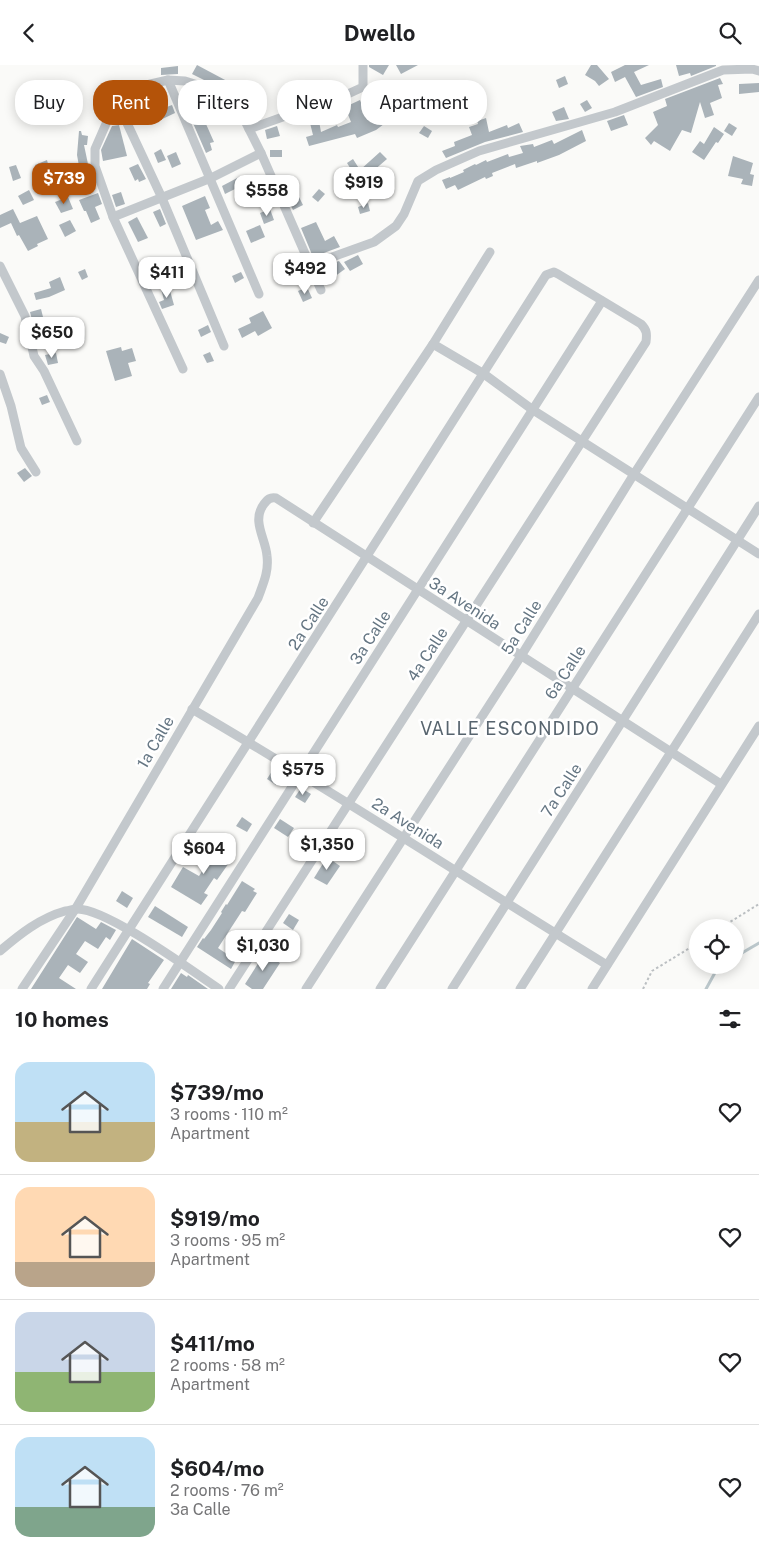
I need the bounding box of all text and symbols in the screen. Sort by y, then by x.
icon: back [15,19,43,47]
icon: search [716,19,744,47]
text: Dwello [344,20,415,46]
chip: Buy [15,80,83,125]
chip: Rent [93,80,168,125]
chip: Filters [178,80,267,125]
chip: New [277,80,351,125]
chip: Apartment [361,80,487,125]
pin: $739 [34,163,94,205]
pin: $919 [334,167,394,209]
text: $739 [43,169,85,188]
text: $919 [345,173,383,192]
pin: $558 [237,175,297,217]
text: $558 [245,181,289,200]
pin: $492 [275,253,335,295]
pin: $411 [137,257,197,299]
text: $492 [284,259,326,278]
text: $411 [149,263,185,282]
pin: $650 [22,317,82,359]
text: $650 [31,323,73,342]
street label: 3a Avenida [425,573,504,634]
street label: 2a Calle [284,593,333,654]
street label: 5a Calle [497,596,546,658]
street label: 3a Calle [346,607,395,668]
street label: 4a Calle [403,624,452,685]
street label: 6a Calle [541,642,590,703]
street label: 1a Calle [133,713,178,772]
district label: VALLE ESCONDIDO [420,718,600,739]
pin: $575 [273,753,333,796]
text: $575 [282,760,324,779]
street label: 7a Calle [537,760,586,821]
street label: 2a Avenida [368,794,447,853]
pin: $1,350 [286,829,368,871]
pin: $604 [174,833,234,875]
text: $1,350 [300,835,354,854]
text: $604 [183,839,225,858]
map controls [689,919,744,974]
button: locate [689,919,744,974]
pin: $1,030 [222,929,304,972]
text: $1,030 [236,936,290,955]
icon: filters [716,1005,744,1033]
text: 10 homes [15,1007,109,1032]
text: $739/mo [170,1080,264,1105]
icon: home [55,1082,115,1142]
icon: heart [716,1098,744,1126]
text: 3 rooms · 110 m² [170,1105,288,1124]
text: Apartment [170,1124,250,1143]
text: $919/mo [170,1206,260,1231]
icon: home [55,1207,115,1267]
icon: heart [716,1223,744,1251]
text: 3 rooms · 95 m² [170,1231,285,1250]
text: Apartment [170,1250,250,1269]
text: $411/mo [170,1331,255,1356]
icon: home [55,1332,115,1392]
icon: heart [716,1348,744,1376]
text: 2 rooms · 58 m² [170,1356,285,1375]
text: Apartment [170,1375,250,1394]
text: $604/mo [170,1456,264,1481]
icon: home [55,1457,115,1517]
icon: heart [716,1473,744,1501]
text: 2 rooms · 76 m² [170,1481,284,1500]
text: 3a Calle [170,1500,231,1519]

